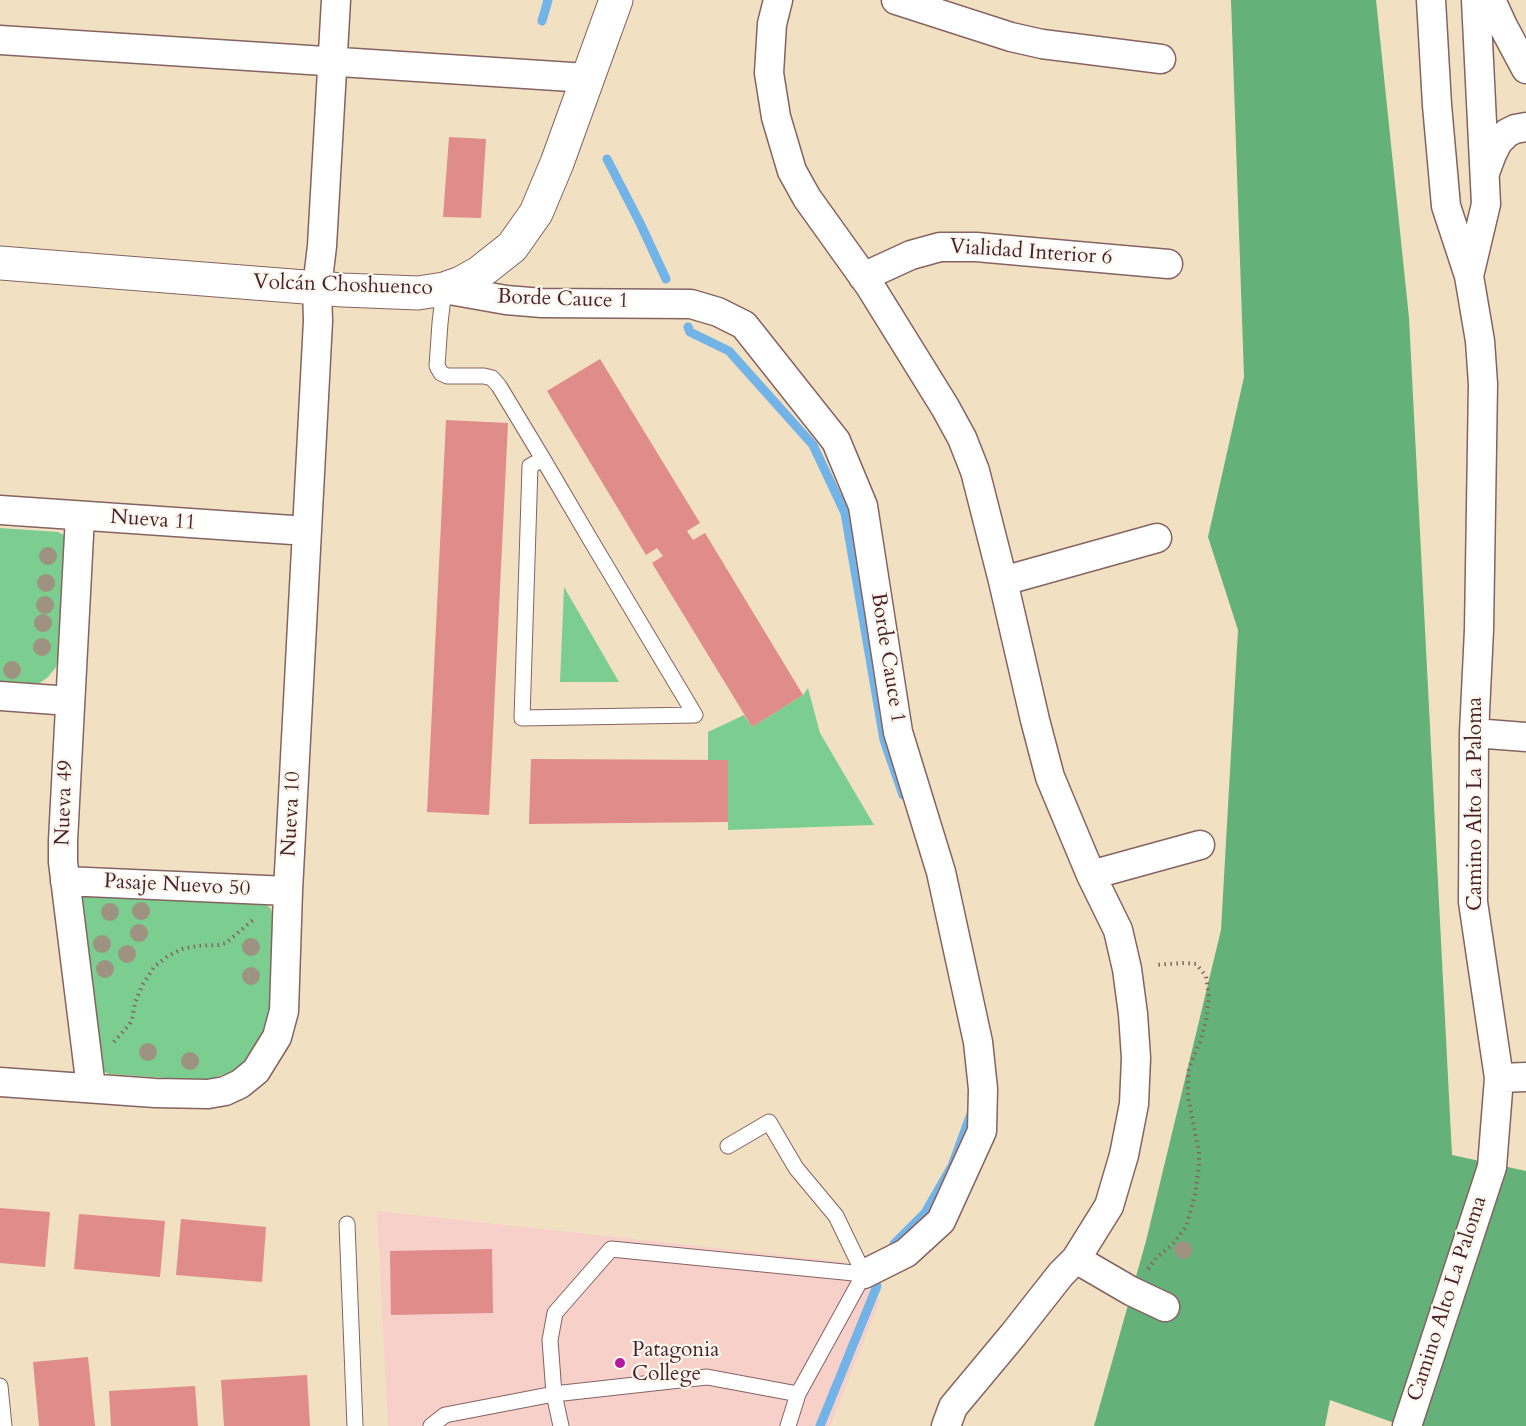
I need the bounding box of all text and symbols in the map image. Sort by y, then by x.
street label: Vialidad Interior 6 [949,235,1113,271]
street label: Volcán Choshuenco [253,270,433,302]
street label: Borde Cauce 1 [497,285,629,315]
street label: Nueva 11 [109,505,197,537]
street label: Borde Cauce 1 [864,591,910,725]
street label: Camino Alto La Paloma [1463,697,1489,911]
street label: Nueva 49 [51,760,79,846]
street label: Nueva 10 [277,770,307,858]
street label: Pasaje Nuevo 50 [103,870,251,902]
street label: Camino Alto La Paloma [1403,1193,1493,1405]
place label: Patagonia College [632,1338,719,1388]
marker: Patagonia College [613,1356,627,1370]

